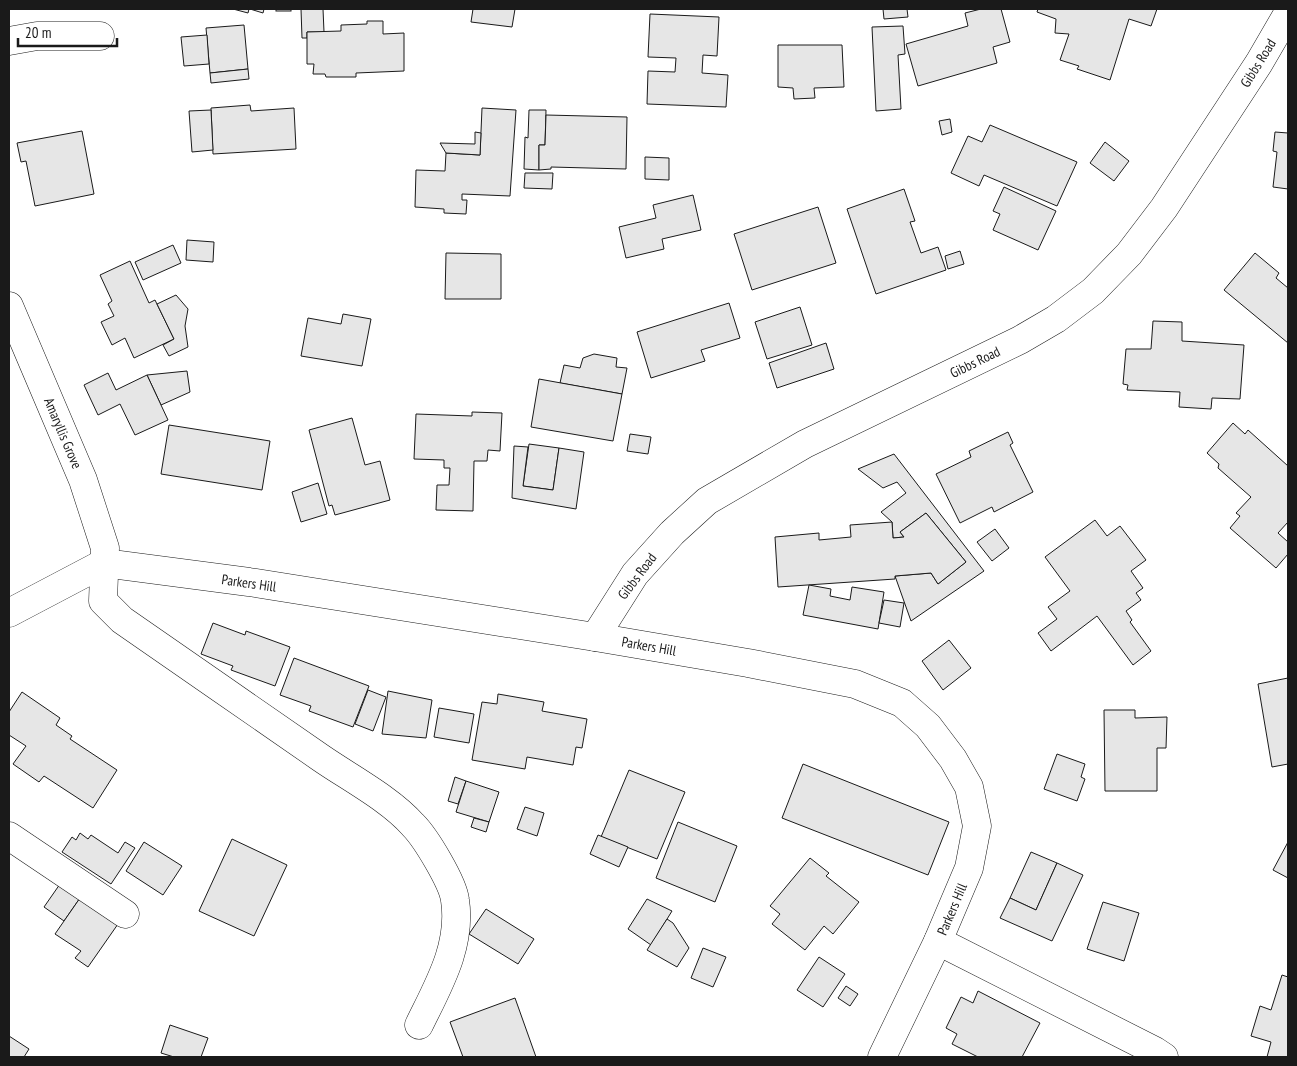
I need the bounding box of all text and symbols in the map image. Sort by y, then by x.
scale bar [18,15,116,47]
text: 20 m [25,23,51,42]
street label: Gibbs Road [1236,35,1280,91]
street label: Gibbs Road [947,342,1003,382]
street label: Amaryllis Grove [40,395,86,471]
street label: Gibbs Road [614,549,660,603]
street label: Parkers Hill [220,570,278,596]
street label: Parkers Hill [620,632,678,660]
street label: Parkers Hill [933,879,971,938]

